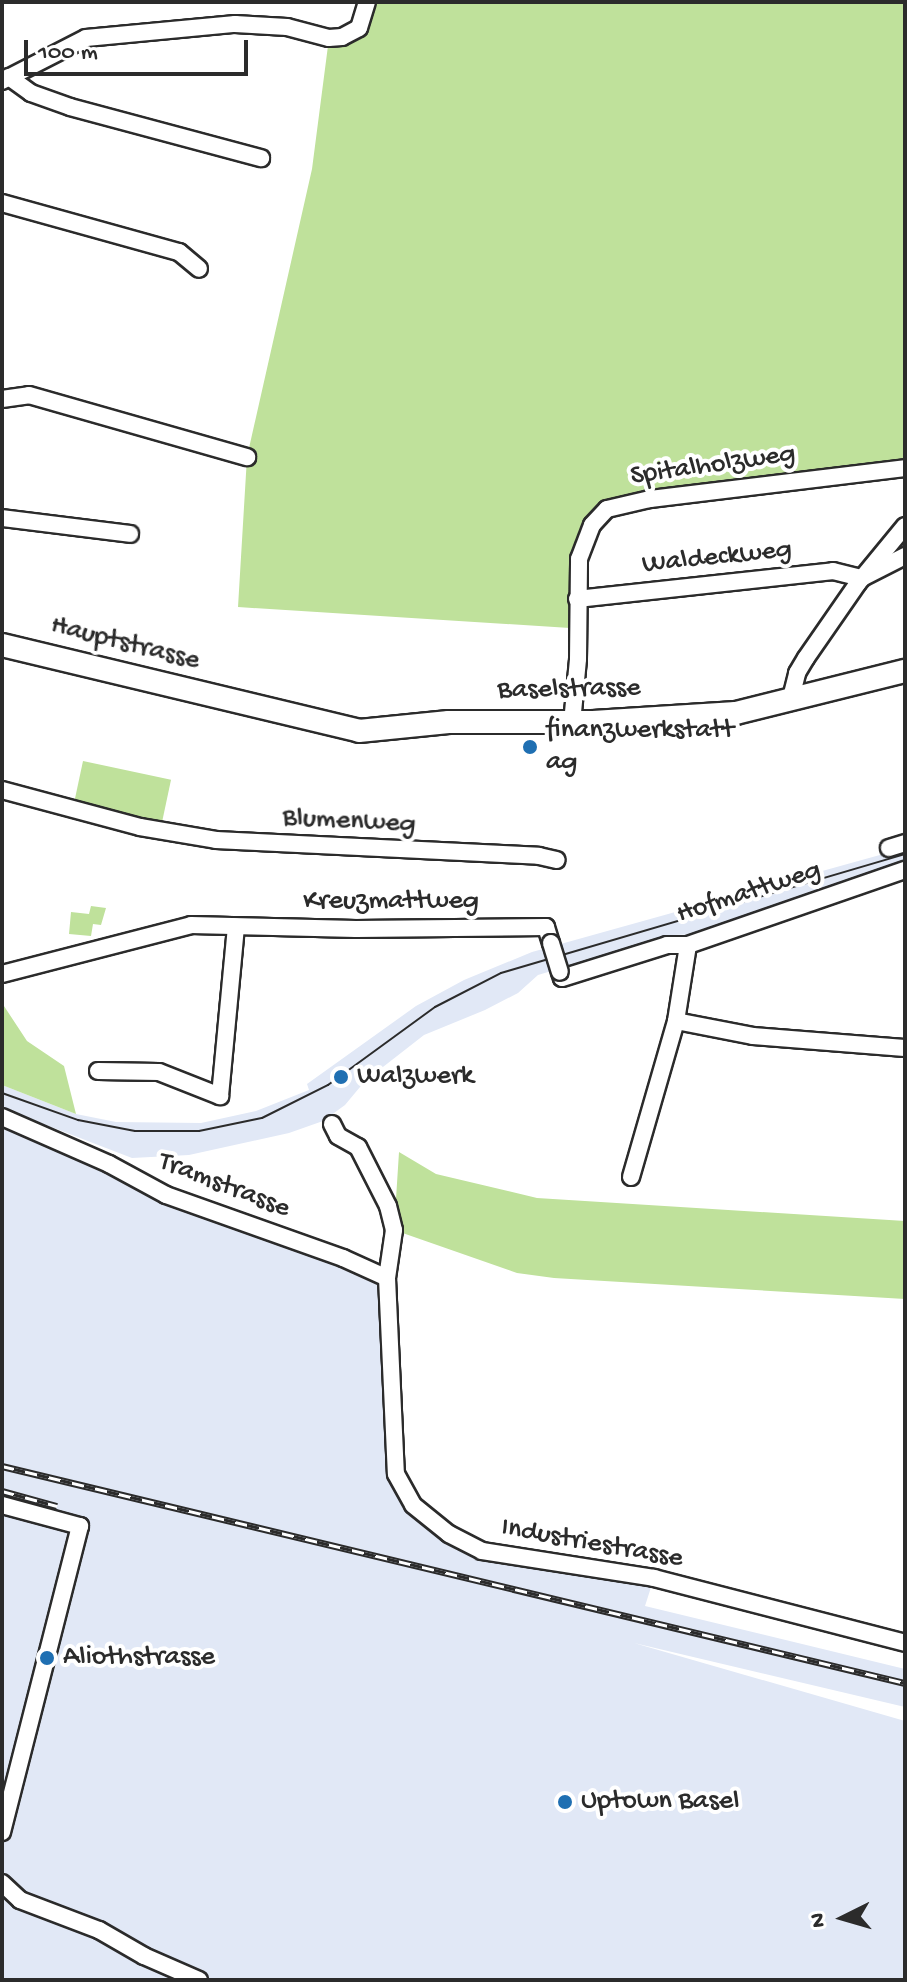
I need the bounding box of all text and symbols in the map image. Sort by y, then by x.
scale bar [28,24,252,74]
text: 100 m [38,39,98,68]
street label: Spitalholzweg [628,438,798,494]
street label: Waldeckweg [640,533,794,583]
street label: Hauptstrasse [47,609,203,679]
street label: Baselstrasse [497,672,641,708]
place label: finanzwerkstatt ag [546,714,734,780]
marker: finanzwerkstatt ag [521,738,539,756]
street label: Blumenweg [282,802,416,842]
street label: Hofmattweg [673,854,825,932]
street label: Kreuzmattweg [303,885,479,919]
place label: Walzwerk [357,1060,473,1094]
marker: Walzwerk [332,1068,350,1086]
street label: Tramstrasse [153,1146,295,1226]
street label: Industriestrasse [498,1511,686,1577]
place label: Aliothstrasse [63,1641,215,1675]
marker: Aliothstrasse [38,1649,56,1667]
place label: Uptown Basel [581,1785,739,1819]
marker: Uptown Basel [556,1793,574,1811]
north arrow [803,1878,883,1958]
text: N [806,1912,833,1928]

